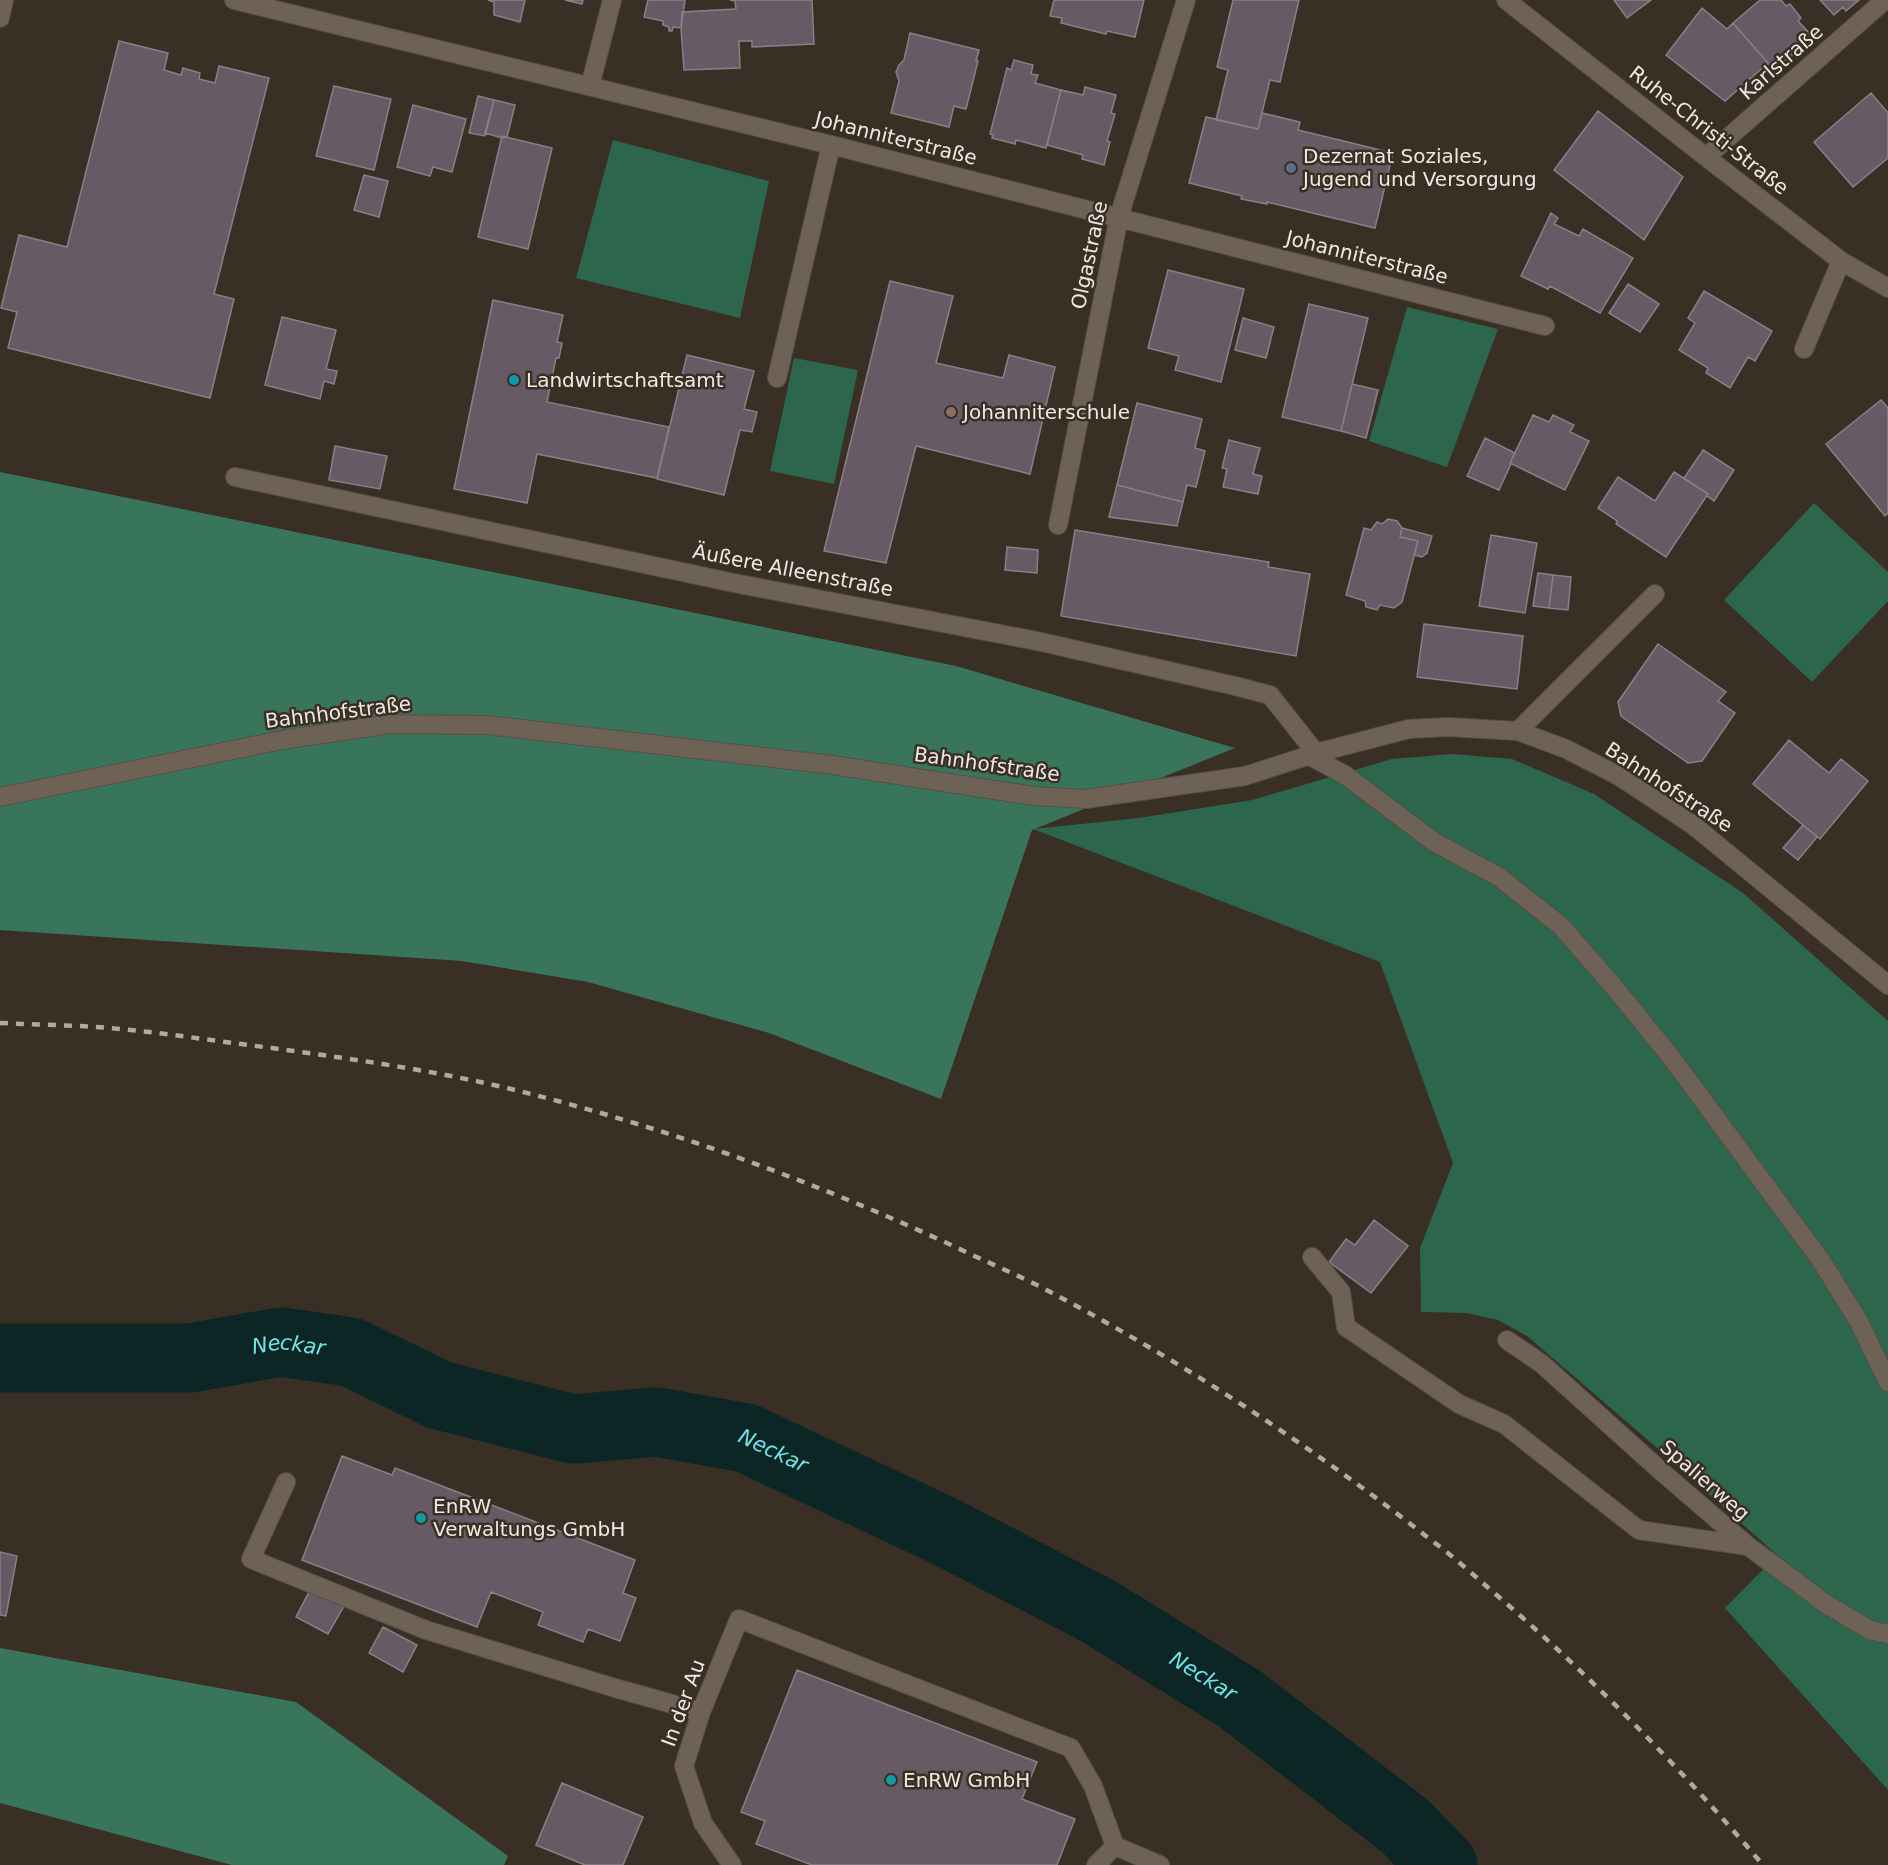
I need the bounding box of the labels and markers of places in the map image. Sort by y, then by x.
place label: Dezernat Soziales, Jugend und Versorgung [1301,144,1537,191]
marker: Dezernat Soziales, Jugend und Versorgung [1284,161,1298,175]
place label: Landwirtschaftsamt [526,368,724,392]
marker: Landwirtschaftsamt [507,373,521,387]
place label: Johanniterschule [961,400,1130,424]
marker: Johanniterschule [944,405,958,419]
place label: EnRW Verwaltungs GmbH [433,1494,625,1541]
marker: EnRW Verwaltungs GmbH [414,1511,428,1525]
place label: EnRW GmbH [903,1768,1030,1792]
marker: EnRW GmbH [884,1773,898,1787]

